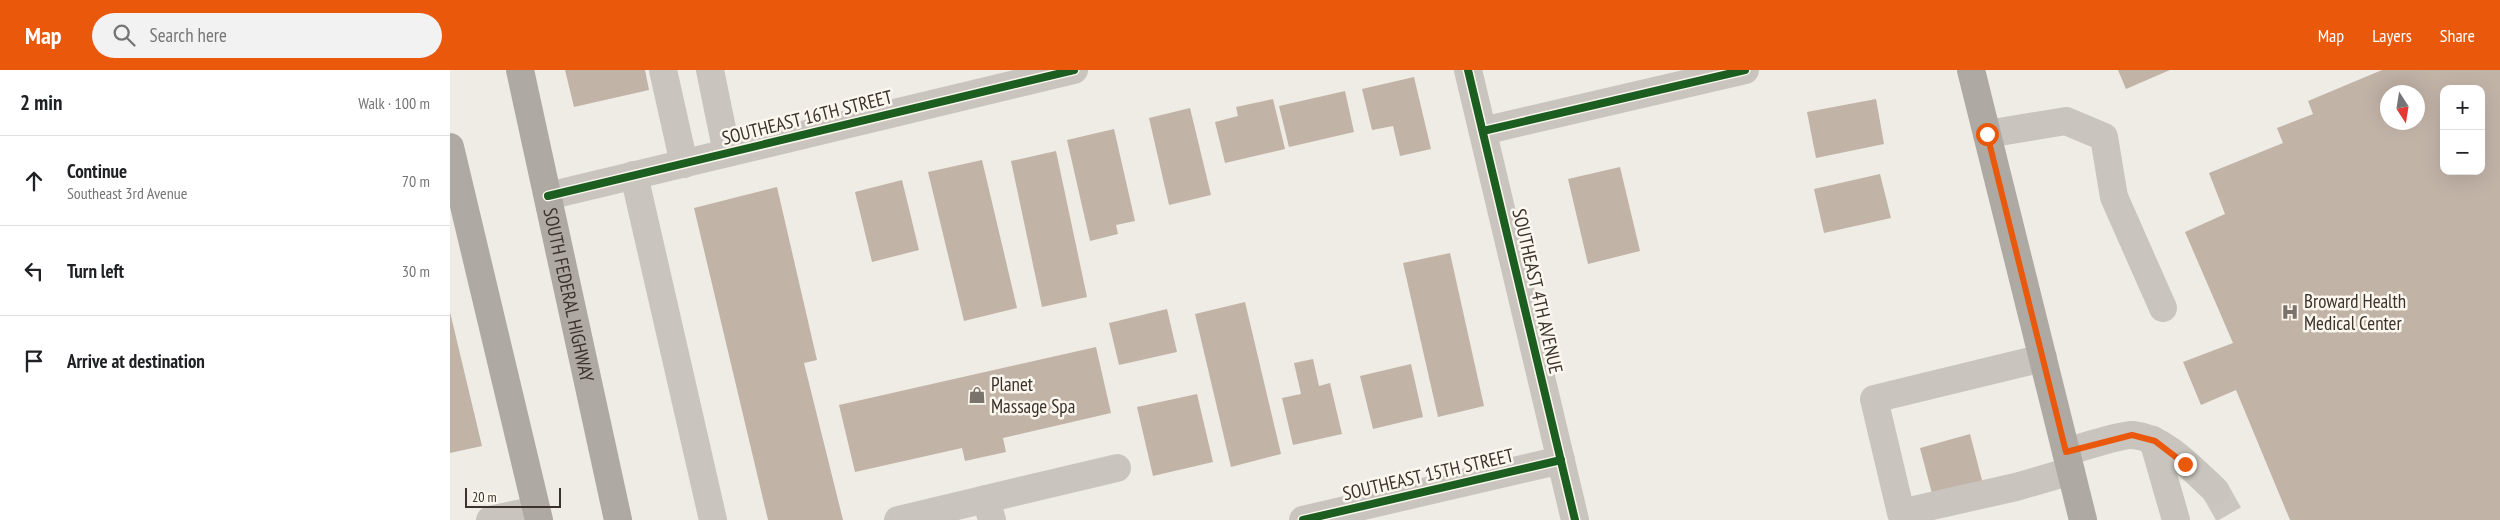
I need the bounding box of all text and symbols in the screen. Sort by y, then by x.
search box [92,13,442,58]
text: Map [25,20,62,51]
icon: search [110,21,138,49]
text: Search here [150,23,227,47]
text: Map [2318,24,2344,47]
text: Layers [2372,24,2412,47]
text: Share [2440,24,2475,47]
street label: SOUTHEAST 16TH STREET [719,84,895,150]
north arrow [2380,85,2425,130]
map controls [2440,85,2485,175]
button: + [2440,85,2485,130]
text: 2 min [20,89,62,116]
text: Walk · 100 m [358,93,430,113]
route start [1976,123,1999,146]
button: − [2440,130,2485,175]
text: Continue [67,159,127,183]
icon: ahead [20,167,48,195]
text: 70 m [402,171,430,191]
text: Southeast 3rd Avenue [67,183,187,203]
street label: SOUTH FEDERAL HIGHWAY [538,206,600,384]
street label: SOUTHEAST 4TH AVENUE [1507,206,1569,376]
icon: left [20,257,48,285]
text: Turn left [67,259,124,283]
text: 30 m [402,261,430,281]
place label: Broward Health Medical Center [2304,289,2406,335]
hospital icon: Broward Health Medical Center [2280,302,2300,322]
icon: arrive [20,347,48,375]
text: Arrive at destination [67,349,205,373]
place label: Planet Massage Spa [991,372,1075,418]
shop icon: Planet Massage Spa [967,385,987,405]
street label: SOUTHEAST 15TH STREET [1340,443,1516,505]
route end [2174,453,2197,476]
scale bar [465,485,561,508]
text: 20 m [472,488,497,506]

